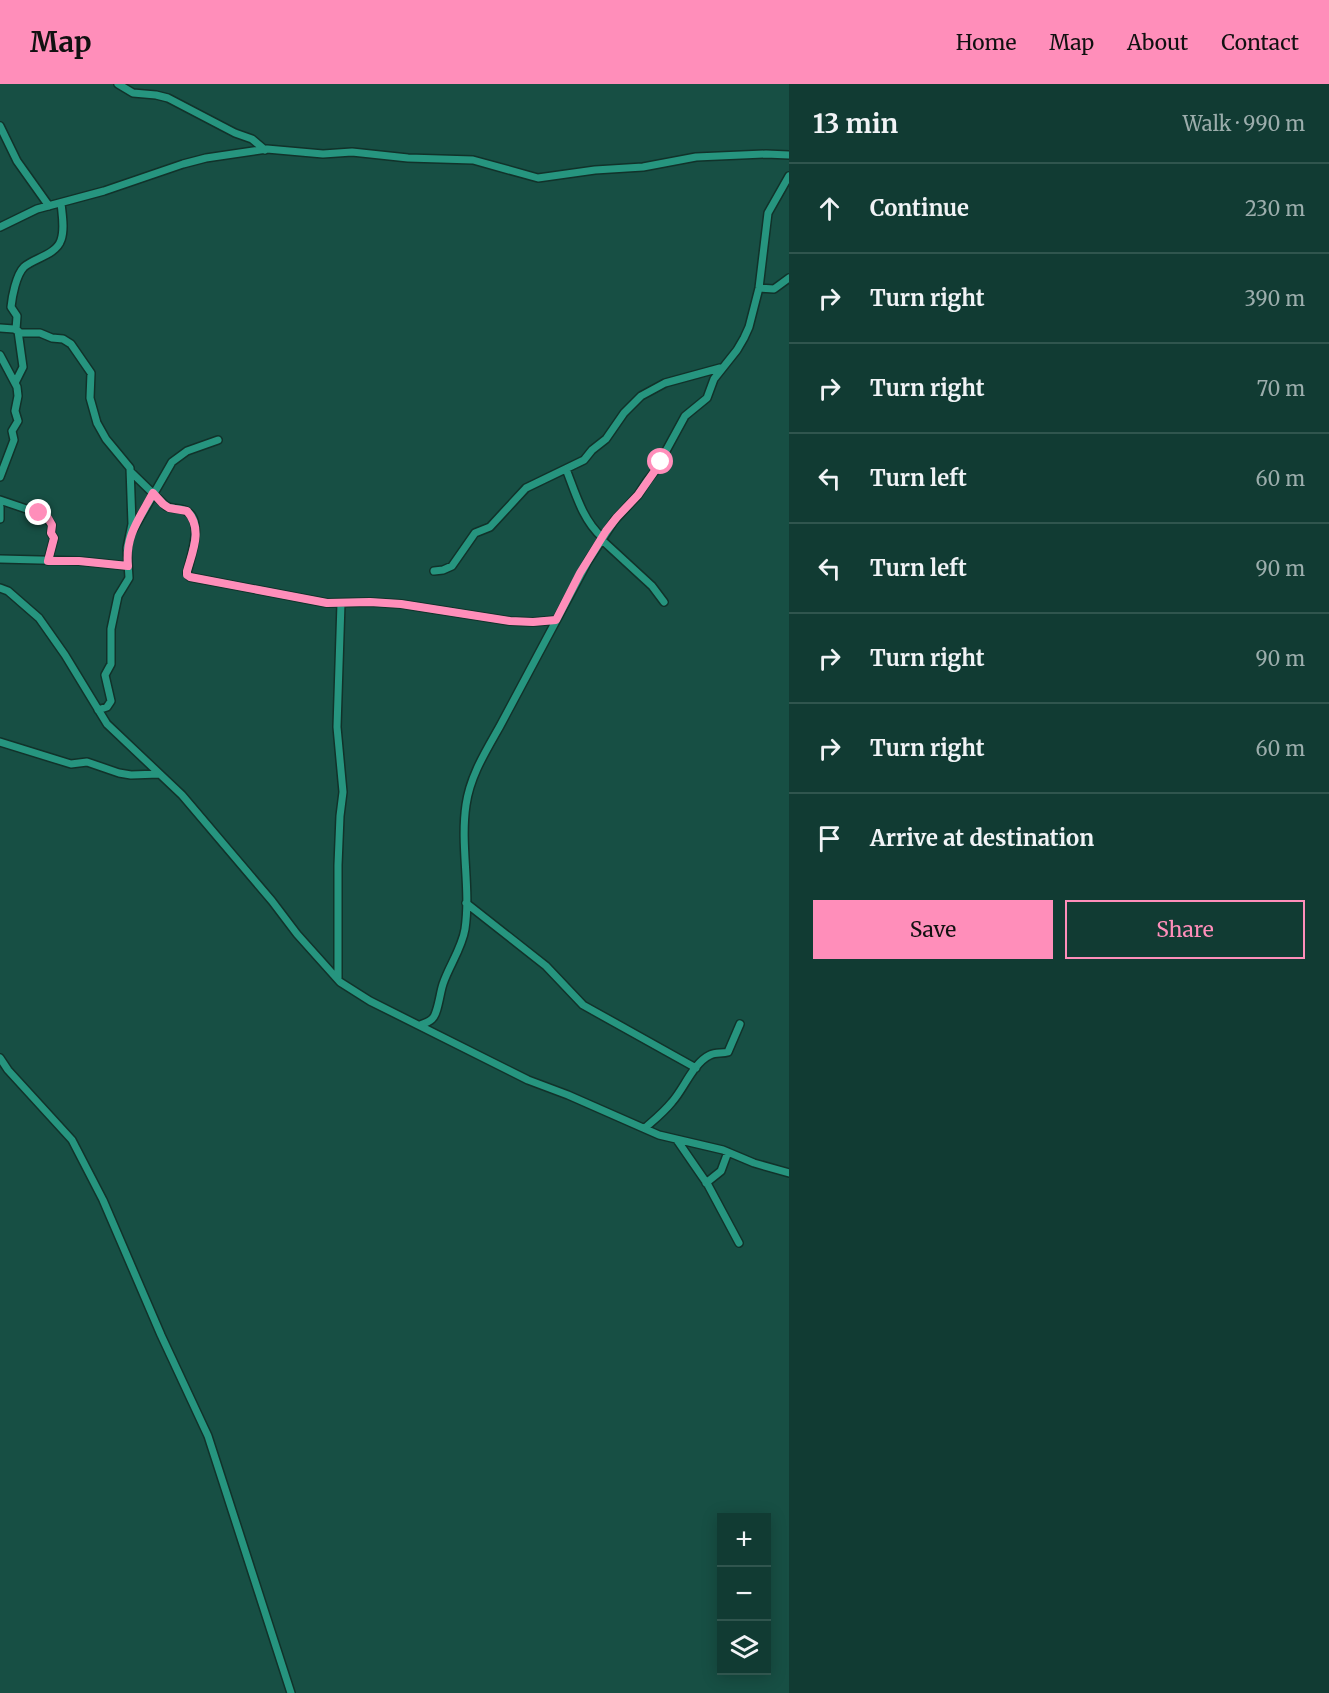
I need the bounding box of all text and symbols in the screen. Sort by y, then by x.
text: Map [30,24,92,60]
text: Home [956,29,1016,56]
text: Map [1049,29,1094,56]
text: About [1127,29,1188,56]
text: Contact [1221,29,1299,56]
text: 13 min [813,107,898,140]
text: Walk · 990 m [1183,111,1305,136]
icon: ahead [813,192,846,225]
text: Continue [870,194,969,222]
text: 230 m [1245,196,1305,221]
icon: right [813,282,846,315]
text: Turn right [870,284,984,312]
text: 390 m [1245,286,1305,311]
icon: right [813,372,846,405]
text: Turn right [870,374,984,402]
text: 70 m [1257,376,1305,401]
route start [647,448,673,474]
icon: left [813,462,846,495]
text: Turn left [870,464,967,492]
text: 60 m [1255,466,1305,491]
route end [25,499,51,525]
icon: left [813,552,846,585]
text: Turn left [870,554,967,582]
text: 90 m [1255,556,1305,581]
icon: right [813,642,846,675]
text: Turn right [870,644,984,672]
text: 90 m [1255,646,1305,671]
icon: right [813,732,846,765]
text: Turn right [870,734,984,762]
text: 60 m [1255,736,1305,761]
icon: arrive [813,822,846,855]
text: Arrive at destination [870,824,1094,852]
button: Save [813,900,1053,959]
button: Share [1065,900,1305,959]
map controls [717,1513,771,1675]
button: + [717,1513,771,1567]
button: − [717,1567,771,1621]
button: layers [717,1621,771,1675]

